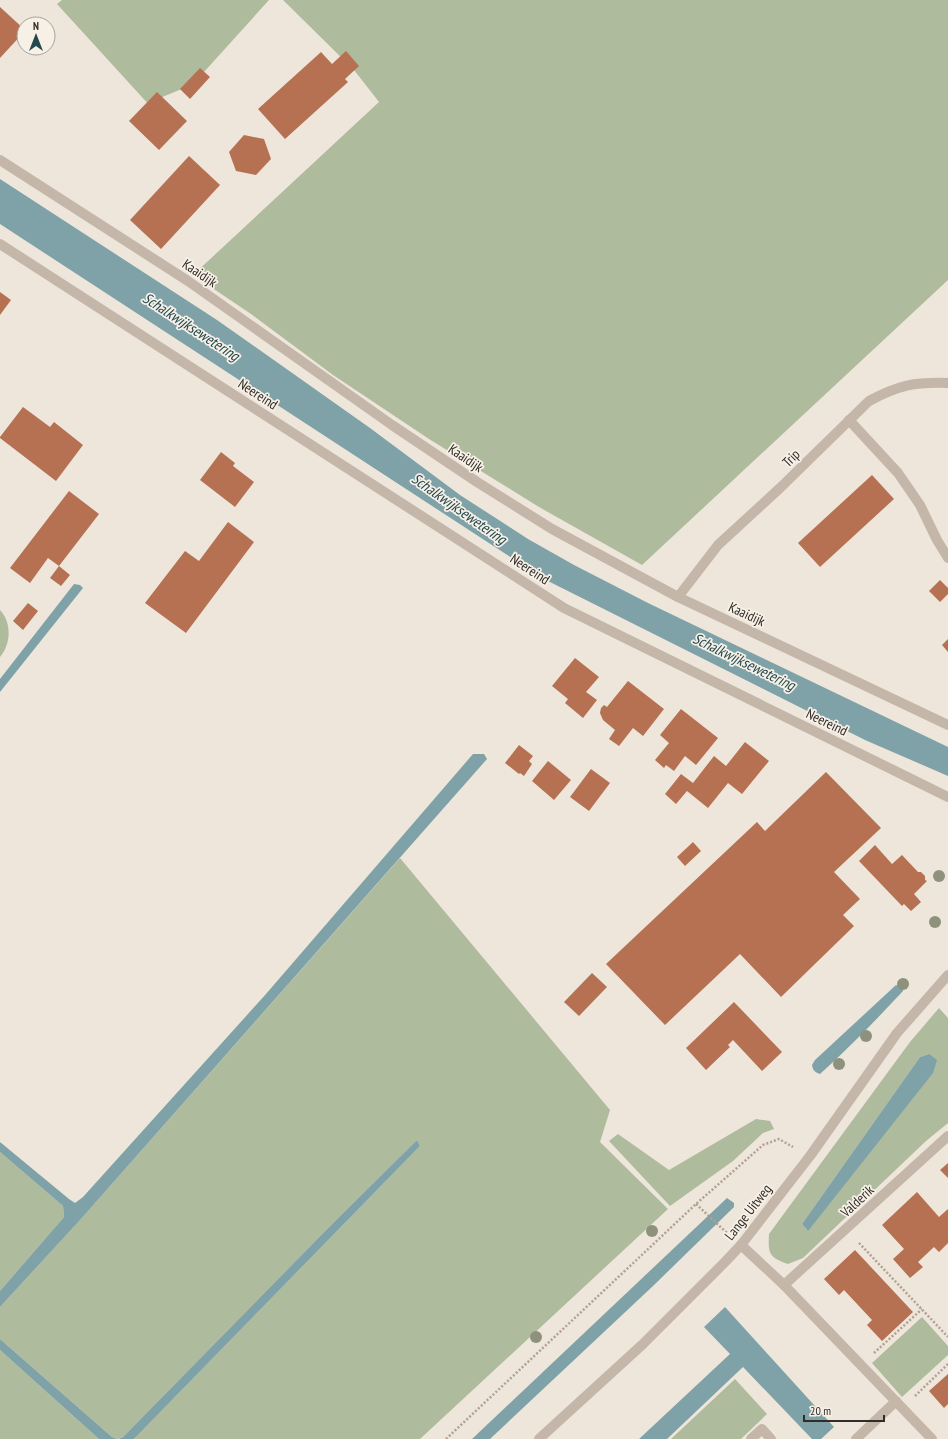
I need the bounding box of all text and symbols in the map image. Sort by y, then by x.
north arrow [16,16,56,56]
text: N [33,19,39,33]
street label: Kaaidijk [179,255,221,292]
water label: Schalkwijksewetering [139,288,244,366]
street label: Neereind [235,375,281,413]
street label: Kaaidijk [445,440,487,477]
street label: Trip [778,445,804,471]
water label: Schalkwijksewetering [408,469,512,549]
street label: Neereind [507,550,553,588]
street label: Kaaidijk [726,598,769,631]
water label: Schalkwijksewetering [690,629,800,695]
street label: Neereind [803,704,851,740]
street label: Lange Uitweg [721,1180,775,1244]
street label: Valderik [836,1181,878,1222]
scale bar [804,1397,884,1423]
text: 20 m [810,1403,831,1418]

